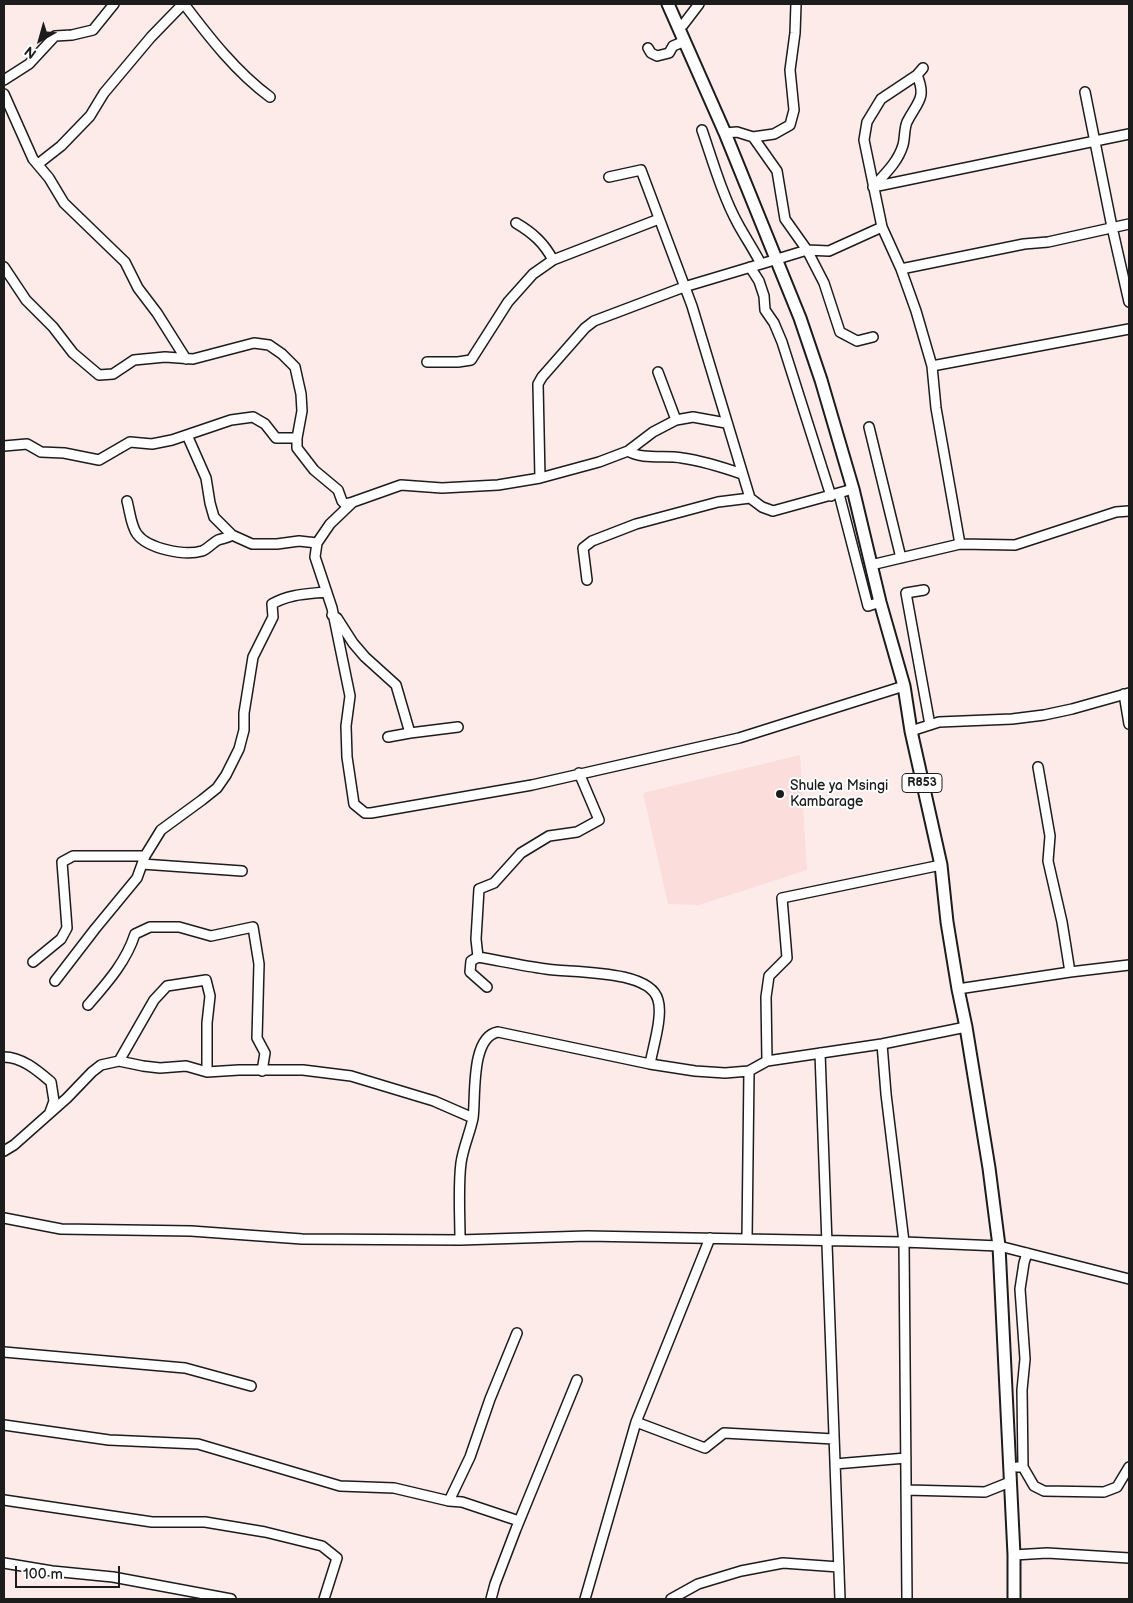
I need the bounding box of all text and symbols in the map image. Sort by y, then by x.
north arrow [15,15,65,65]
text: N [21,42,40,62]
road number: R853 [902,774,942,792]
place label: Shule ya Msingi Kambarage [790,778,888,810]
marker: Shule ya Msingi Kambarage [774,788,786,800]
scale bar [18,1556,122,1588]
text: 100 m [23,1565,63,1584]

